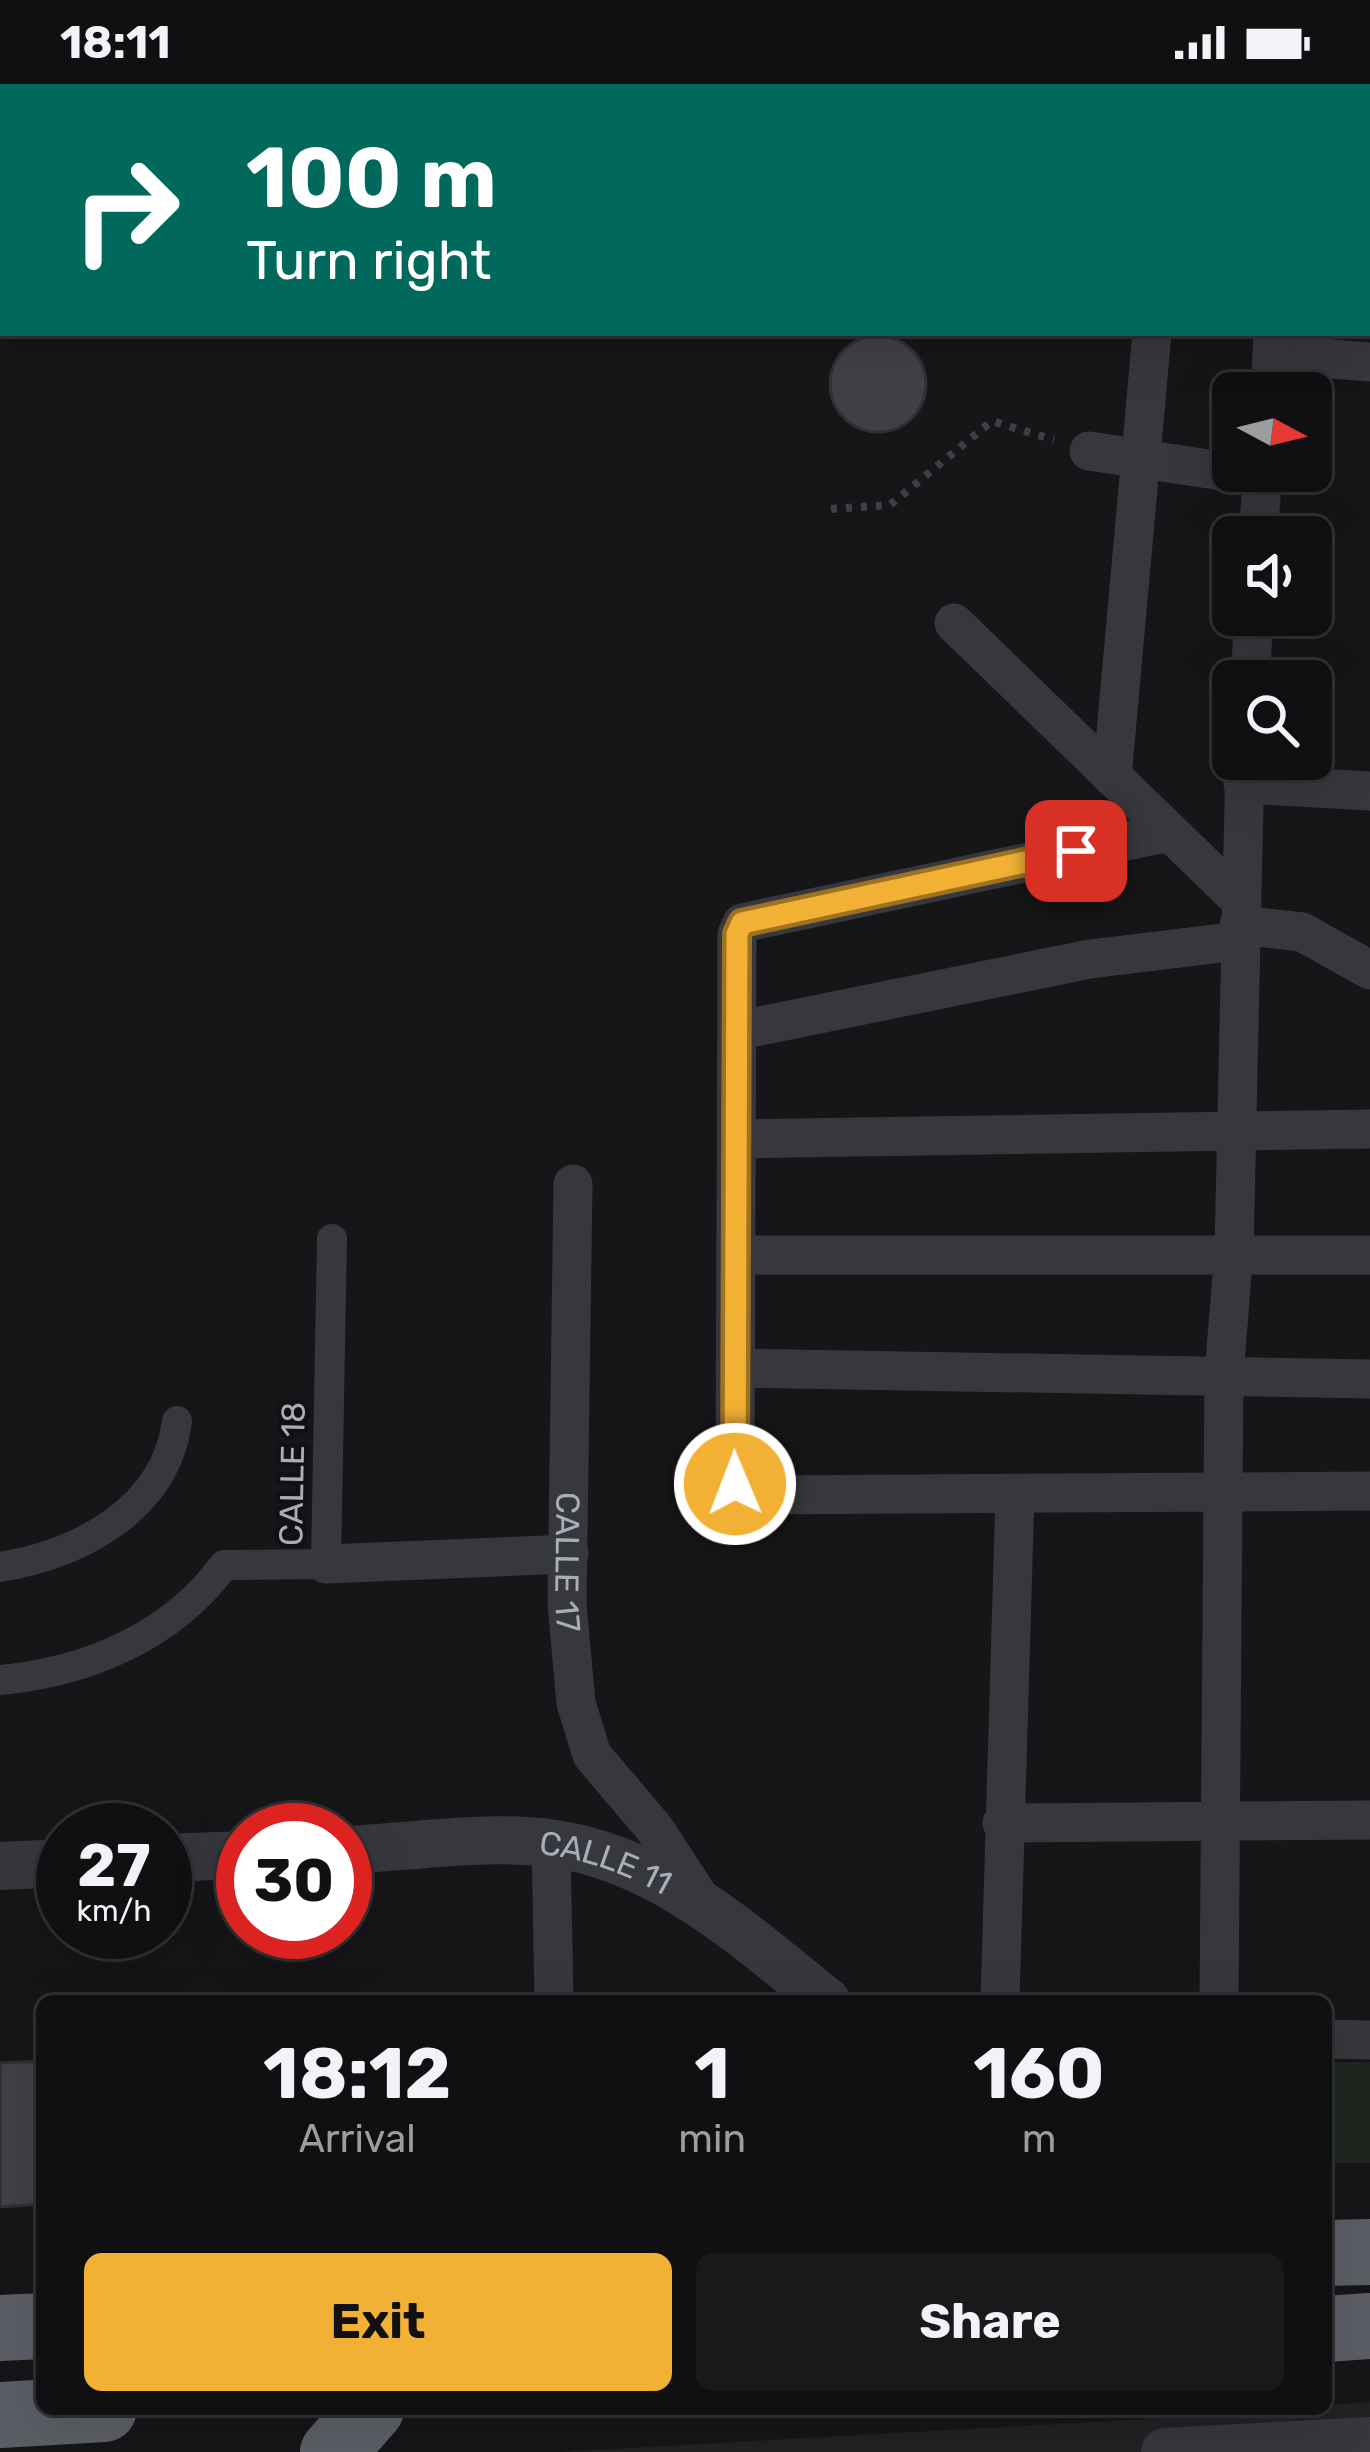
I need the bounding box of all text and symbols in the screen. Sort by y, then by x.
text: 18:11 [60,16,171,69]
text: 100 m [246,128,497,228]
icon: right [48,132,204,288]
text: Turn right [246,229,491,293]
north arrow [1212,372,1332,492]
map controls [1212,372,1332,780]
button: sound [1212,516,1332,636]
button: search [1212,660,1332,780]
pin [1025,800,1127,902]
icon: arrive [1043,818,1109,884]
street label: CALLE 18 [271,1402,313,1546]
position arrow [672,1421,798,1547]
street label: CALLE 17 [547,1492,589,1634]
speed limit sign: 30 [216,1803,372,1959]
street label: CALLE 11 [537,1822,679,1902]
text: 27 [77,1830,151,1901]
text: km/h [77,1893,151,1929]
text: 18:12 [263,2031,451,2116]
text: 1 [694,2031,730,2116]
text: 160 [973,2031,1105,2116]
text: Arrival [299,2116,416,2162]
text: min [678,2116,746,2162]
text: m [1022,2116,1056,2162]
button: Exit [84,2253,672,2391]
button: Share [696,2253,1284,2391]

